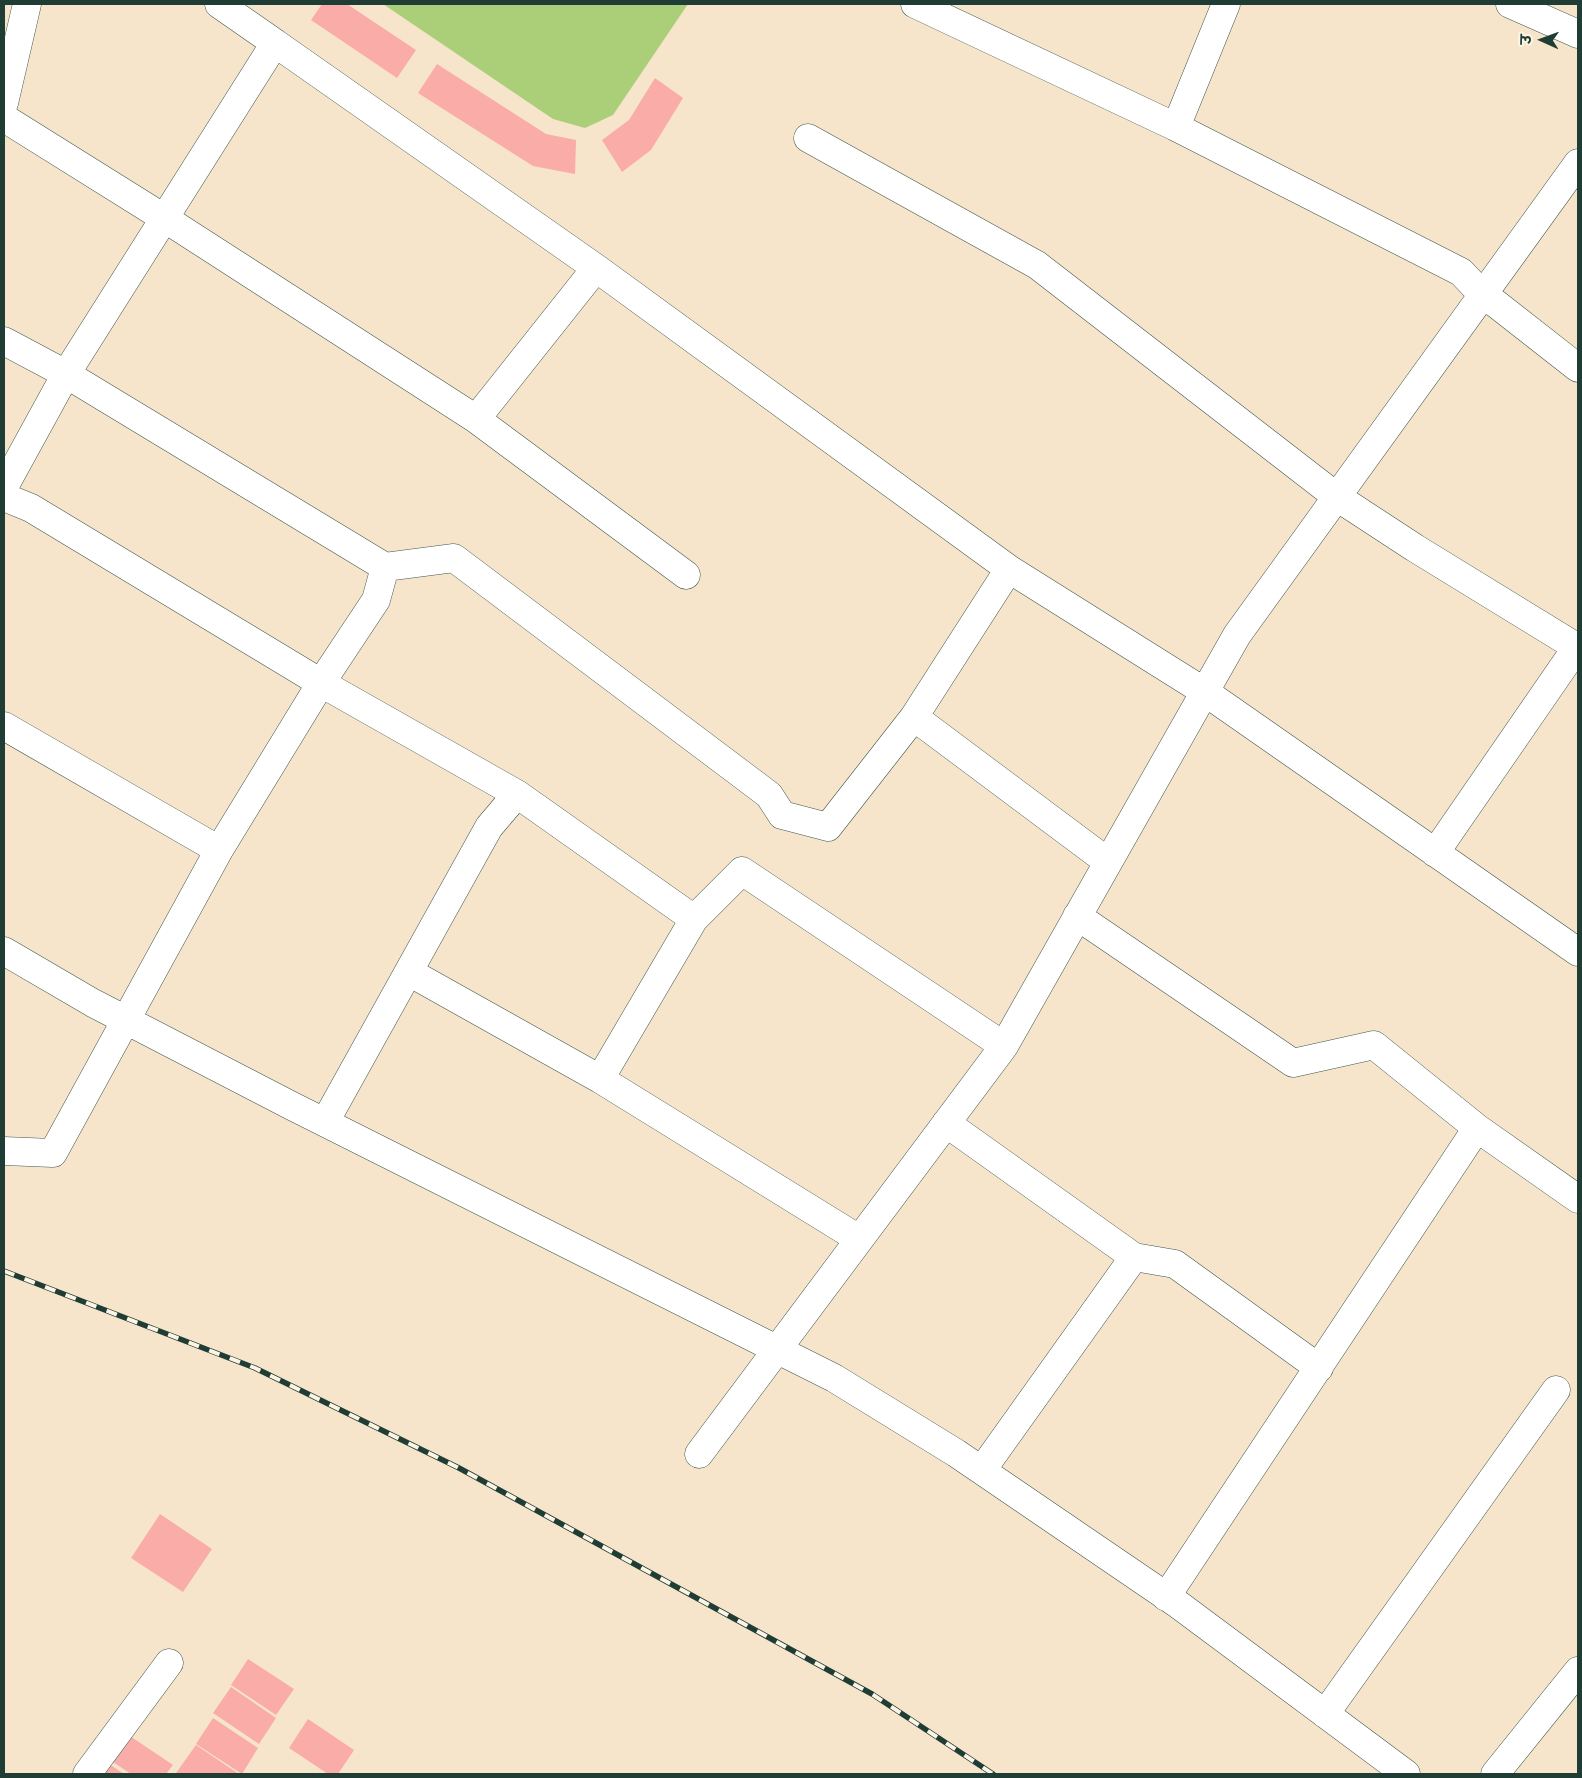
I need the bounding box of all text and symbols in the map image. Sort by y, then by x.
north arrow [1517,15,1567,65]
text: उ [1518,35,1535,44]

